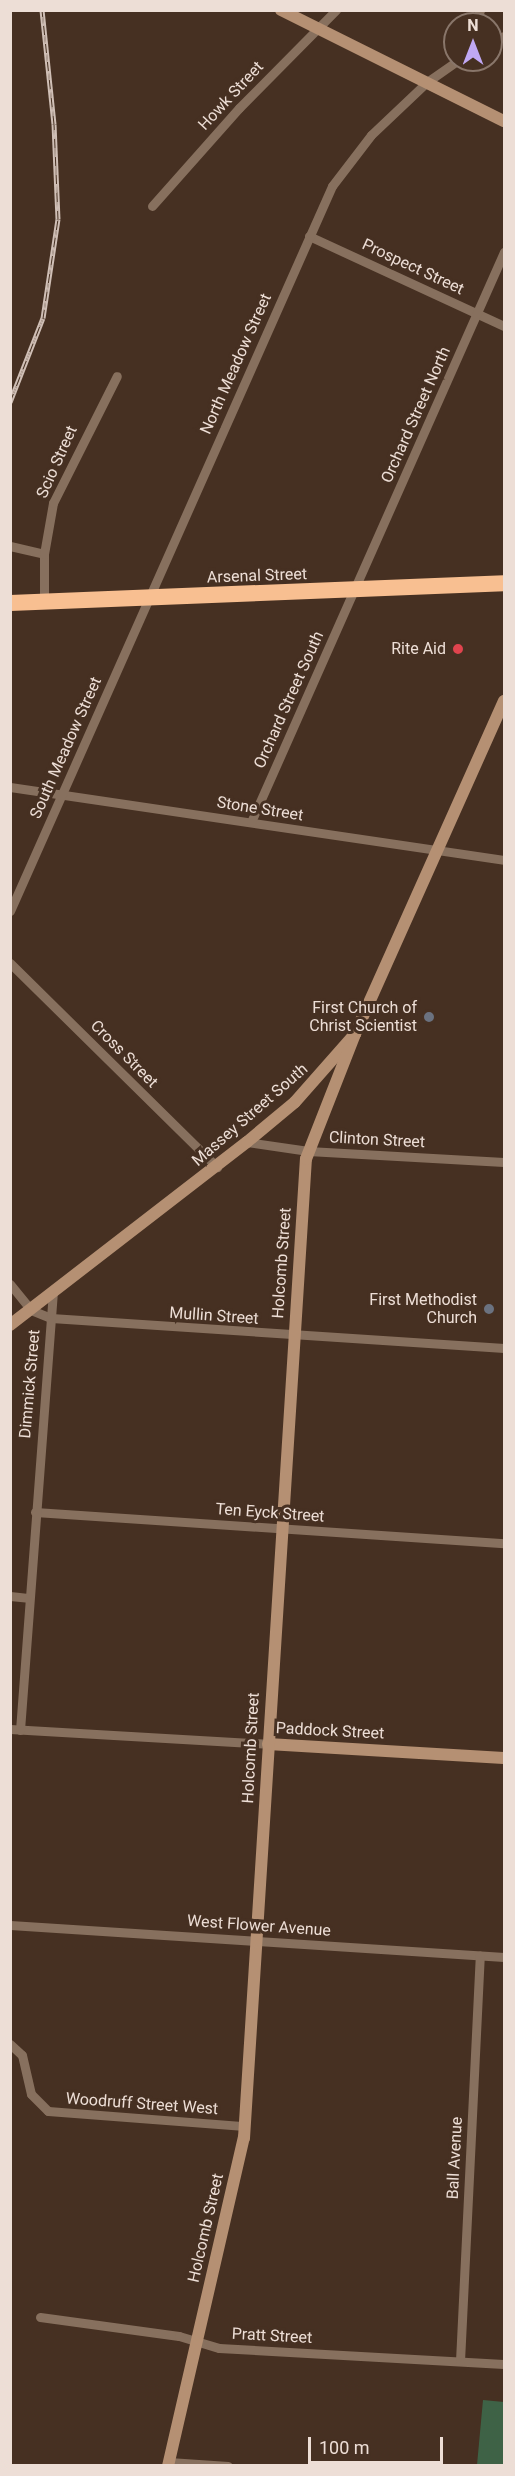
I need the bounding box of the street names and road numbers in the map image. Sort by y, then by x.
street label: Howk Street [194,58,268,134]
street label: Prospect Street [359,235,467,299]
street label: North Meadow Street [196,291,276,437]
street label: Orchard Street North [377,344,455,486]
street label: Scio Street [33,423,81,501]
street label: Arsenal Street [207,565,307,587]
street label: Orchard Street South [250,628,328,772]
street label: South Meadow Street [26,674,106,822]
street label: Stone Street [215,793,305,825]
street label: Cross Street [86,1016,162,1092]
street label: Massey Street South [188,1060,312,1170]
street label: Clinton Street [328,1128,426,1152]
street label: Holcomb Street [269,1207,295,1319]
street label: Mullin Street [169,1303,259,1329]
street label: Dimmick Street [16,1329,44,1439]
street label: Ten Eyck Street [215,1500,325,1526]
street label: Holcomb Street [239,1692,263,1804]
street label: Paddock Street [275,1719,385,1743]
street label: West Flower Avenue [187,1911,331,1941]
street label: Woodruff Street West [65,2089,219,2119]
street label: Ball Avenue [443,2116,467,2200]
street label: Holcomb Street [184,2172,228,2284]
street label: Pratt Street [231,2324,313,2348]

